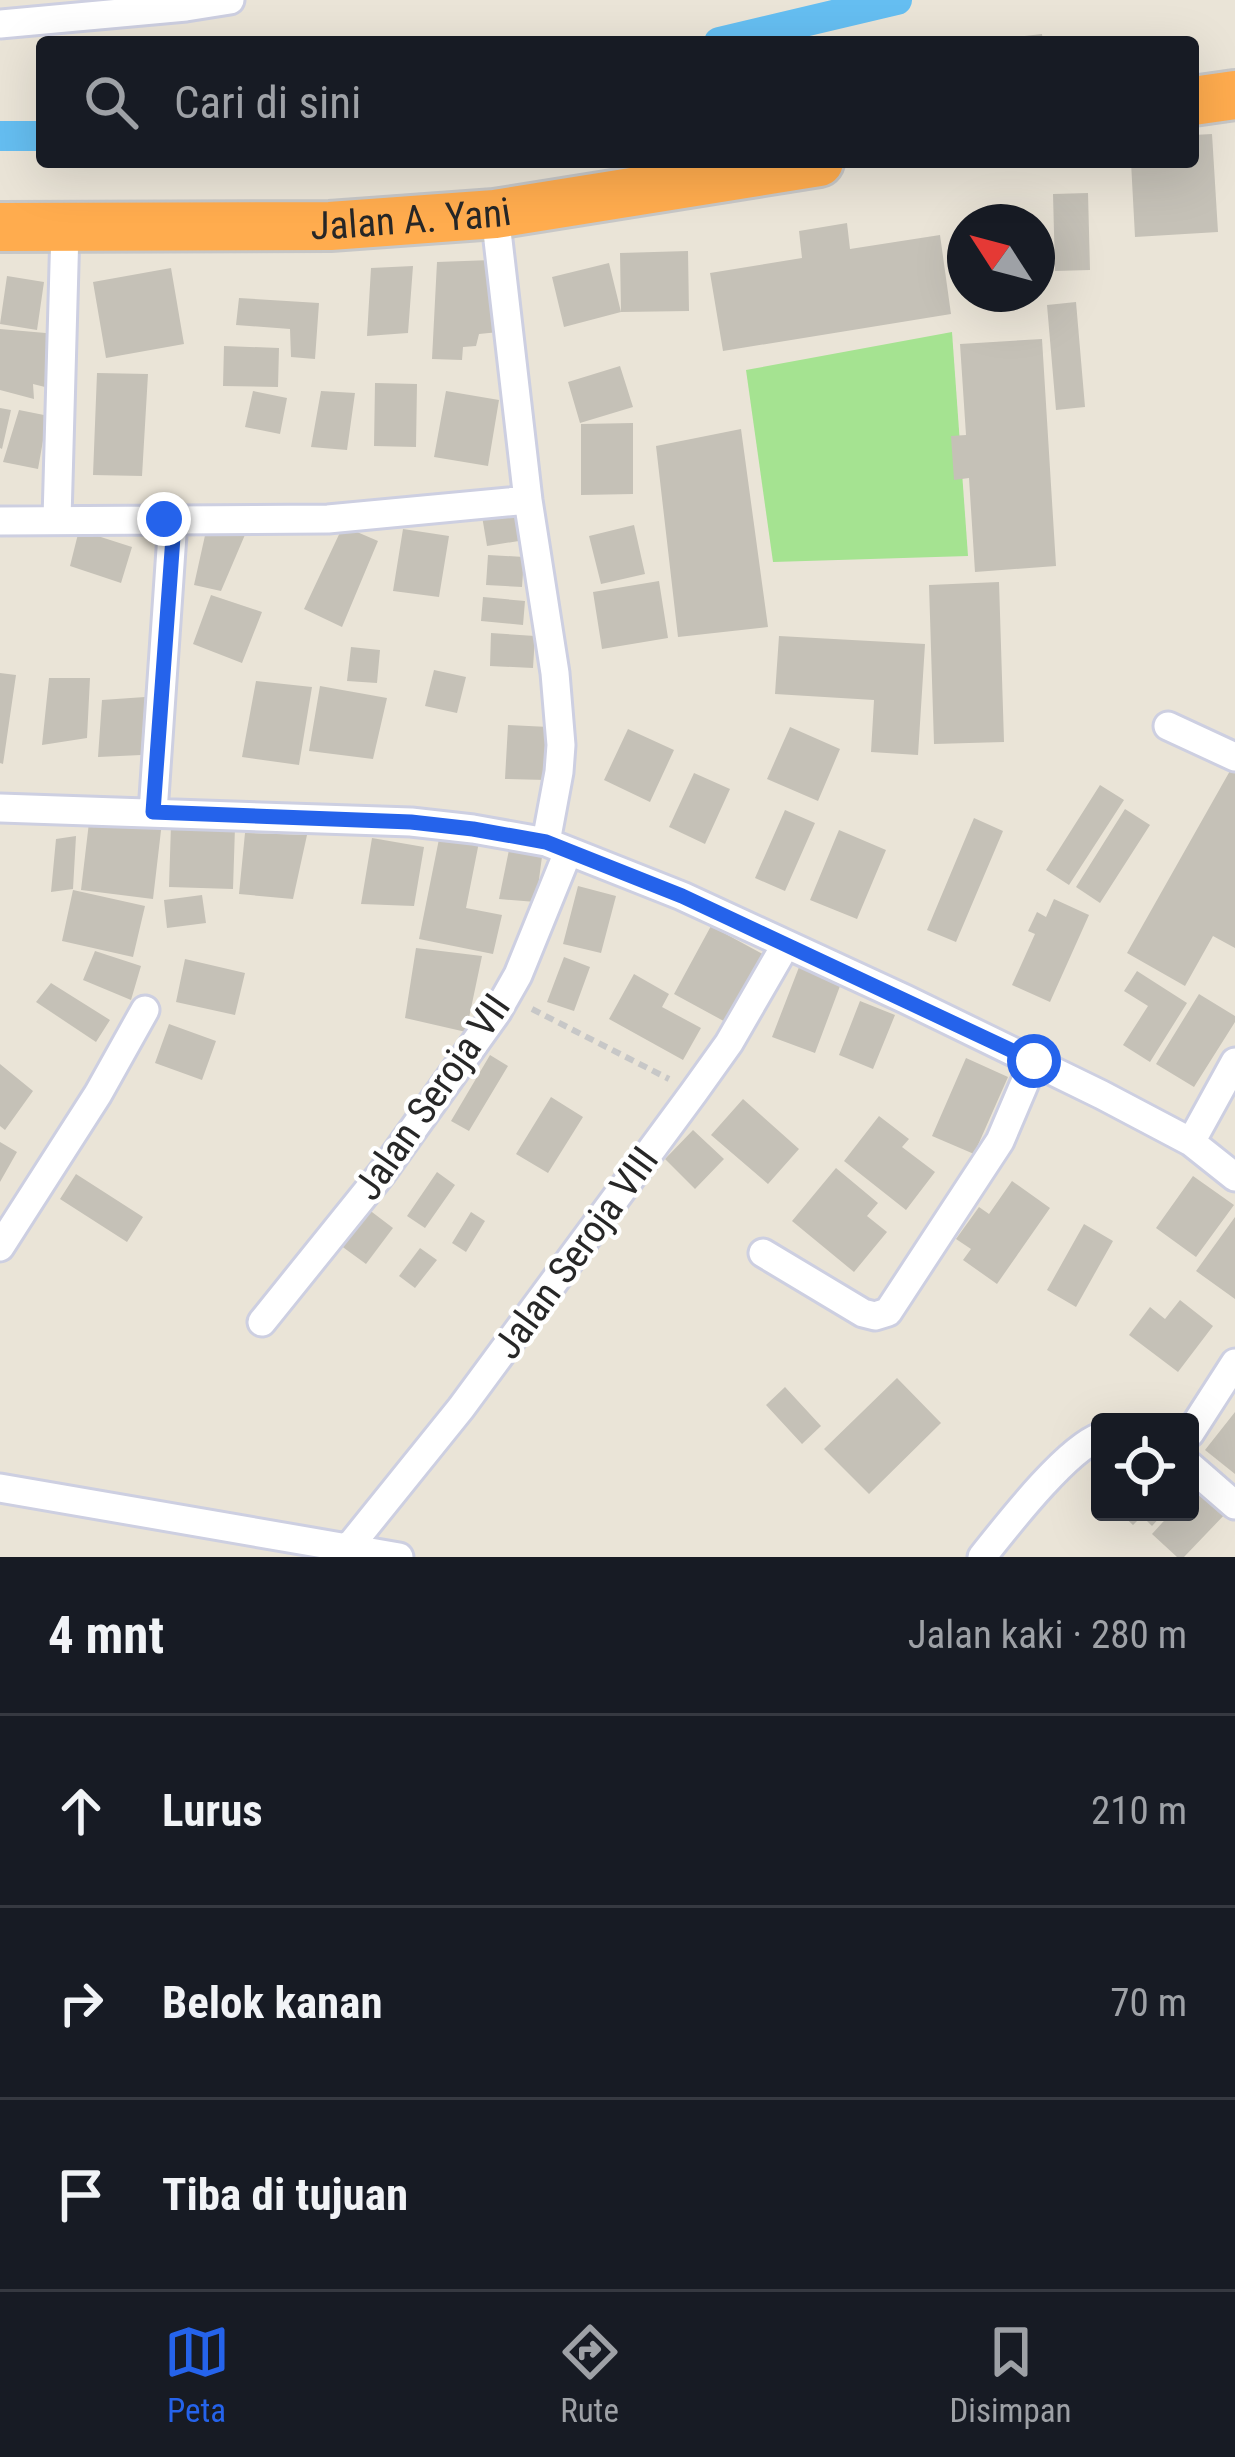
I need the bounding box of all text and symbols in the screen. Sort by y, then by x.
search box [36,36,1199,168]
icon: search [78,69,144,135]
text: Cari di sini [174,76,361,129]
street label: Jalan A. Yani [311,189,514,249]
north arrow [947,204,1055,312]
route end [137,492,191,546]
street label: Jalan Seroja VII [344,985,520,1209]
route start [1007,1034,1061,1088]
street label: Jalan Seroja VIII [484,1138,668,1368]
map controls [1091,1413,1199,1521]
button: locate [1091,1413,1199,1521]
text: 4 mnt [48,1606,164,1665]
text: Jalan kaki · 280 m [908,1612,1187,1658]
icon: ahead [48,1778,114,1844]
text: Lurus [162,1784,263,1837]
text: 210 m [1091,1788,1187,1834]
icon: right [48,1970,114,2036]
text: Belok kanan [162,1976,383,2029]
text: 70 m [1110,1980,1187,2026]
icon: arrive [48,2162,114,2228]
text: Tiba di tujuan [162,2168,408,2221]
tab: Peta [164,2319,230,2430]
tab: Rute [557,2319,623,2430]
tab: Disimpan [950,2319,1071,2430]

